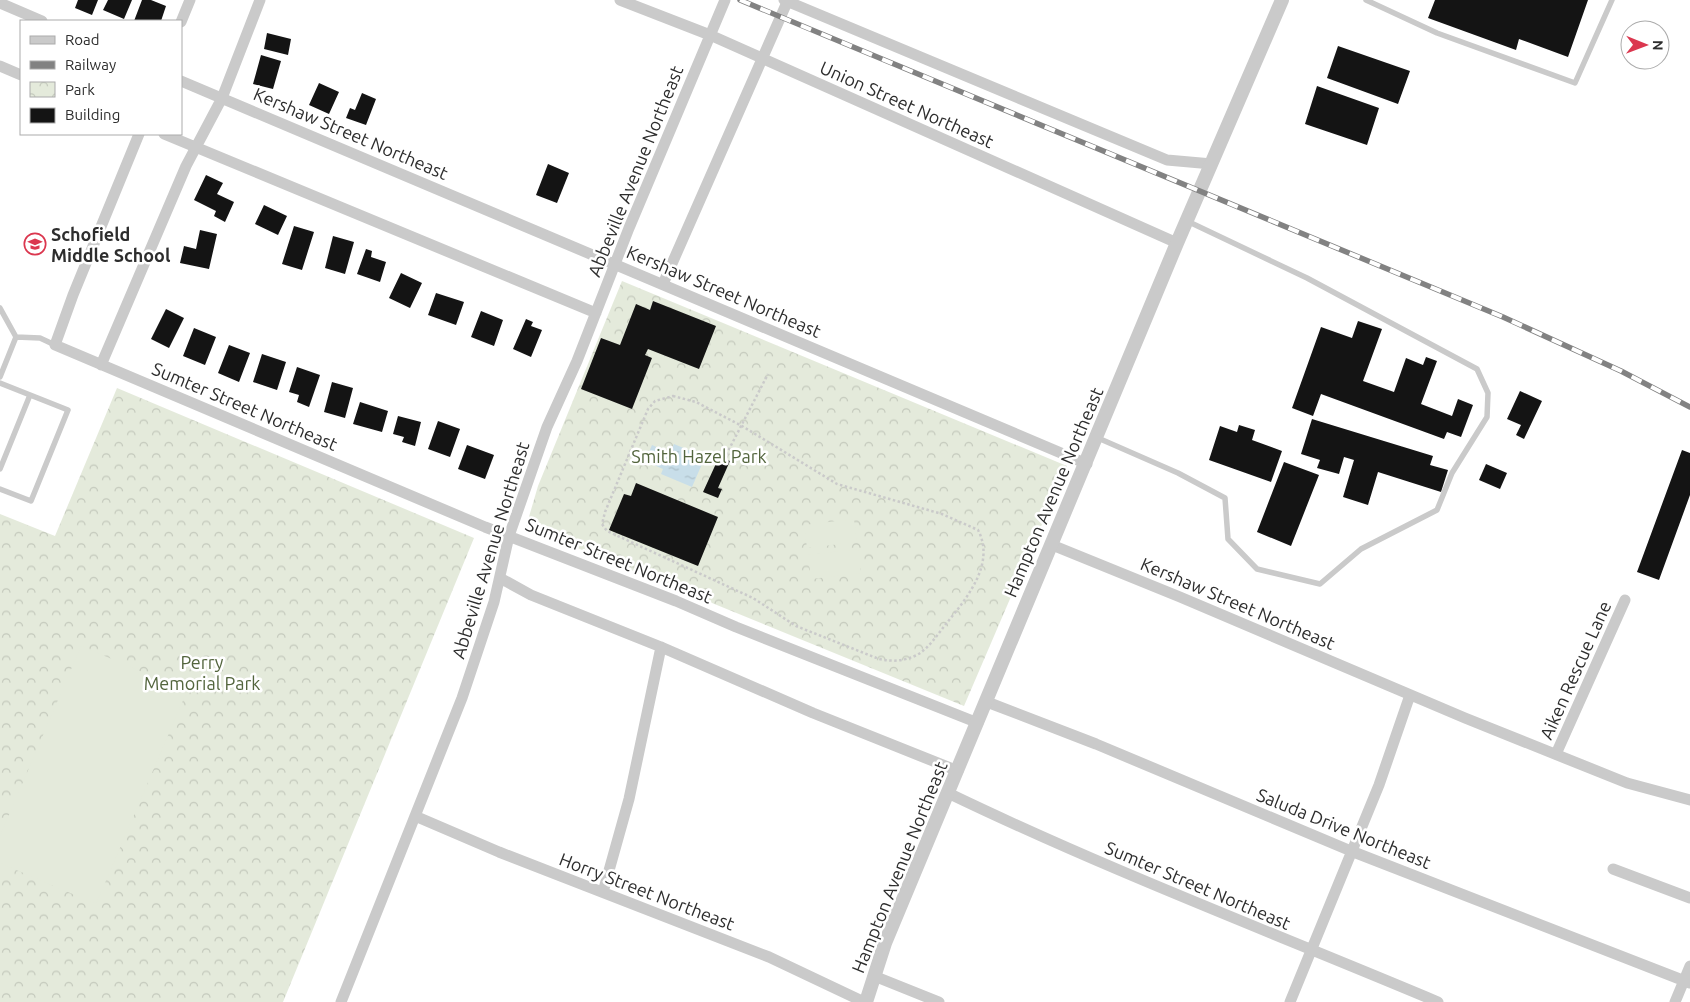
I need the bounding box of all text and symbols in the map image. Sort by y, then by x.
legend [20,20,182,135]
north arrow [1620,20,1670,70]
text: Road [65,31,100,48]
text: N [1650,40,1666,51]
text: Railway [65,56,116,73]
street label: Union Street Northeast [817,57,997,151]
street label: Abbeville Avenue Northeast [583,63,687,279]
text: Park [65,81,95,98]
street label: Kershaw Street Northeast [251,83,451,183]
text: Building [65,106,120,123]
place label: Schofield Middle School [51,224,171,265]
school or university icon: Schofield Middle School [23,232,47,256]
street label: Kershaw Street Northeast [624,241,824,341]
street label: Sumter Street Northeast [149,358,341,454]
street label: Hampton Avenue Northeast [1000,384,1106,600]
street label: Abbeville Avenue Northeast [447,439,533,661]
park label: Smith Hazel Park [631,446,767,466]
street label: Sumter Street Northeast [523,513,715,607]
street label: Kershaw Street Northeast [1138,553,1338,653]
street label: Aiken Rescue Lane [1535,598,1615,742]
park label: Perry Memorial Park [144,652,260,693]
street label: Hampton Avenue Northeast [847,758,951,976]
street label: Saluda Drive Northeast [1254,784,1434,872]
street label: Sumter Street Northeast [1102,837,1294,933]
street label: Horry Street Northeast [557,848,737,934]

